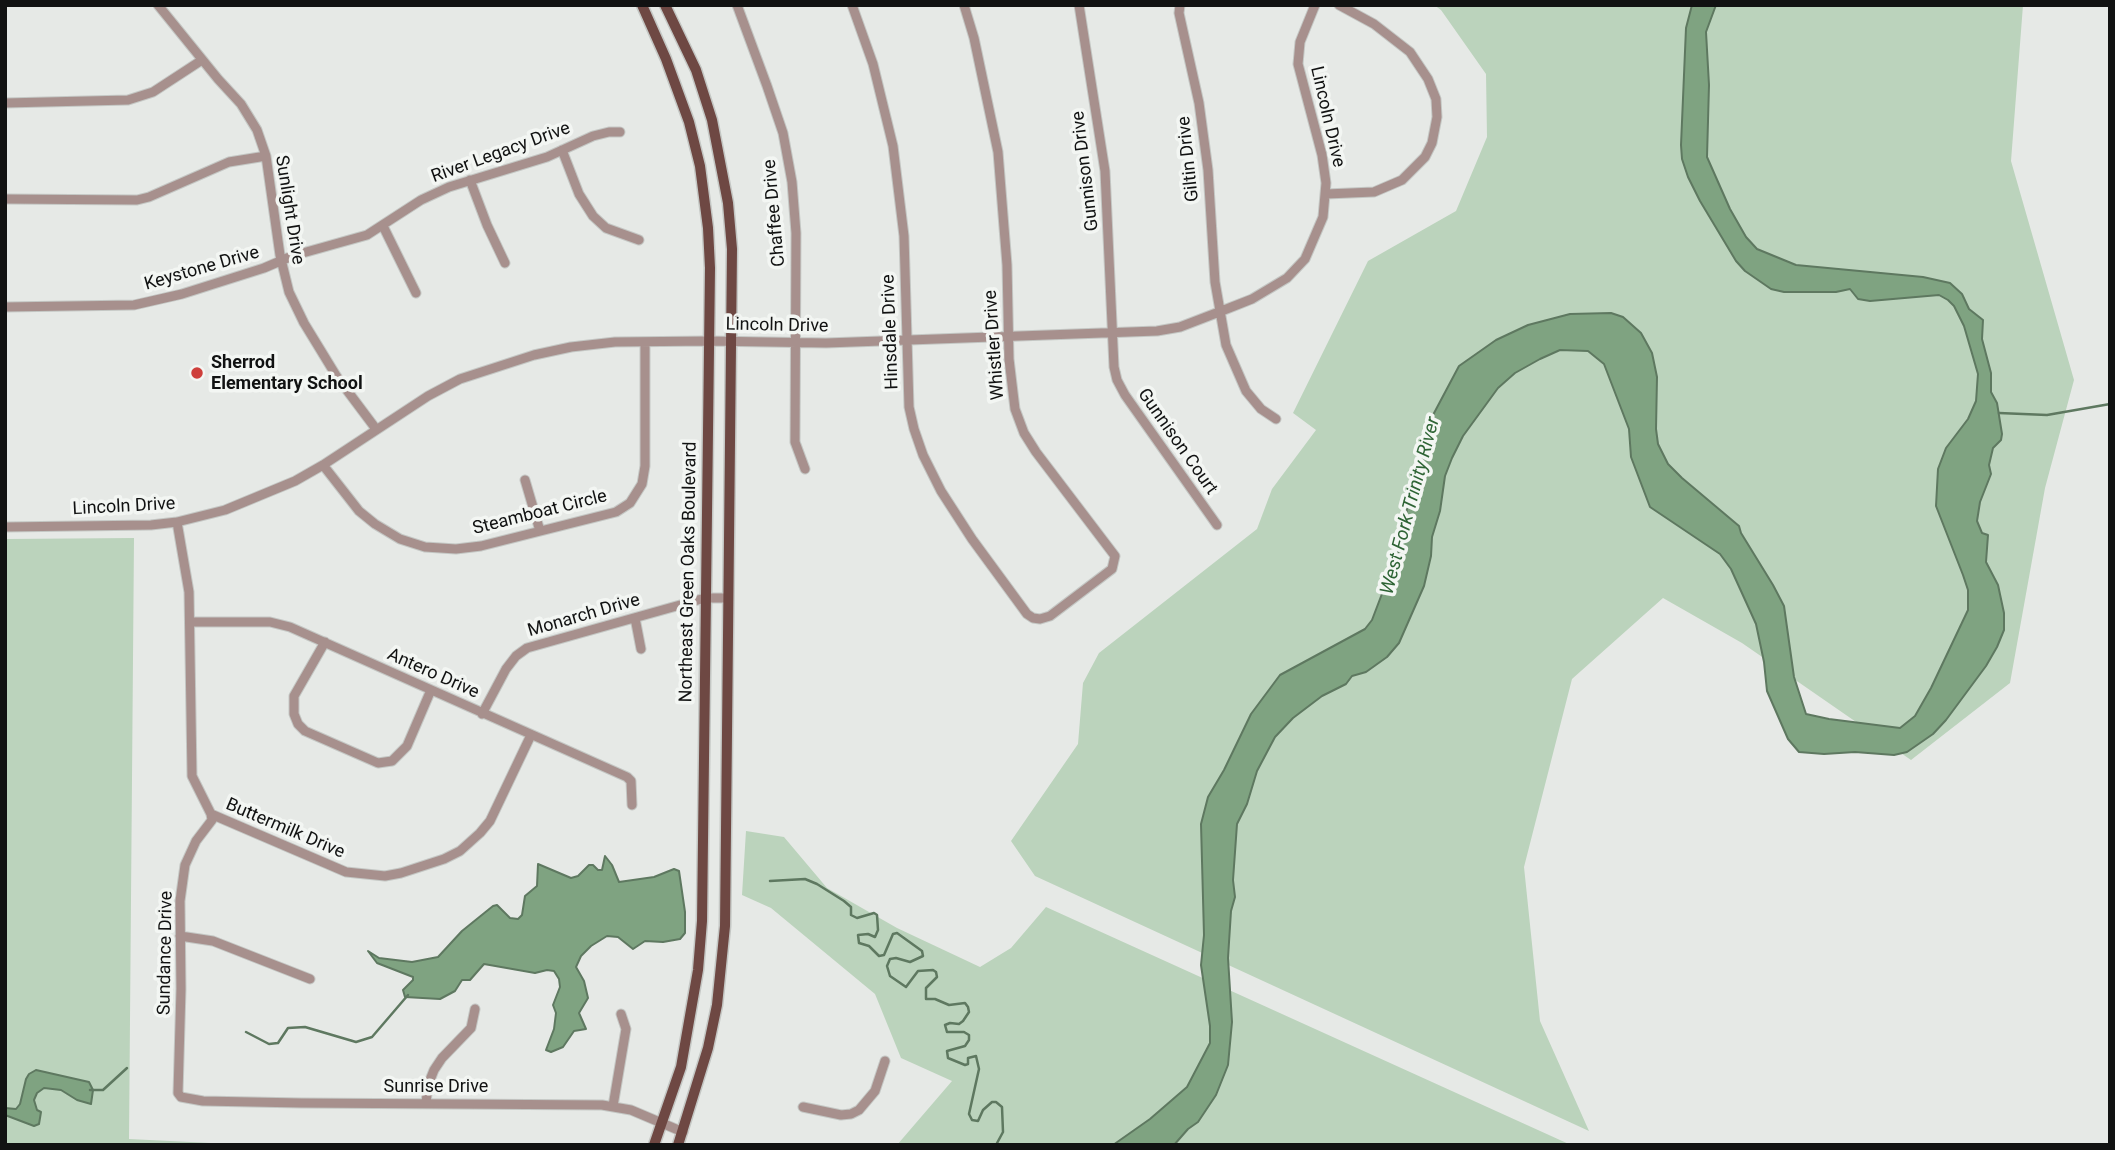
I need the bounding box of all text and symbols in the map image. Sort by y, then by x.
street label: Lincoln Drive [1305,64,1349,170]
street label: Gunnison Drive [1068,110,1104,232]
street label: Giltin Drive [1174,115,1204,203]
street label: River Legacy Drive [429,118,573,188]
street label: Sunlight Drive [270,154,308,266]
street label: Chaffee Drive [760,158,790,268]
street label: Keystone Drive [142,242,262,296]
street label: Hinsdale Drive [878,274,904,390]
street label: Whistler Drive [980,289,1010,401]
street label: Lincoln Drive [725,314,829,338]
place label: Sherrod Elementary School [211,352,363,394]
marker: Sherrod Elementary School [189,365,205,381]
street label: Gunnison Court [1132,385,1222,499]
water label: West Fork Trinity River [1376,415,1446,597]
street label: Northeast Green Oaks Boulevard [676,441,702,703]
street label: Steamboat Circle [471,486,609,540]
street label: Lincoln Drive [72,494,176,520]
street label: Monarch Drive [525,590,643,642]
street label: Antero Drive [384,644,482,704]
street label: Buttermilk Drive [222,794,348,864]
street label: Sundance Drive [154,891,178,1015]
street label: Sunrise Drive [384,1076,488,1098]

